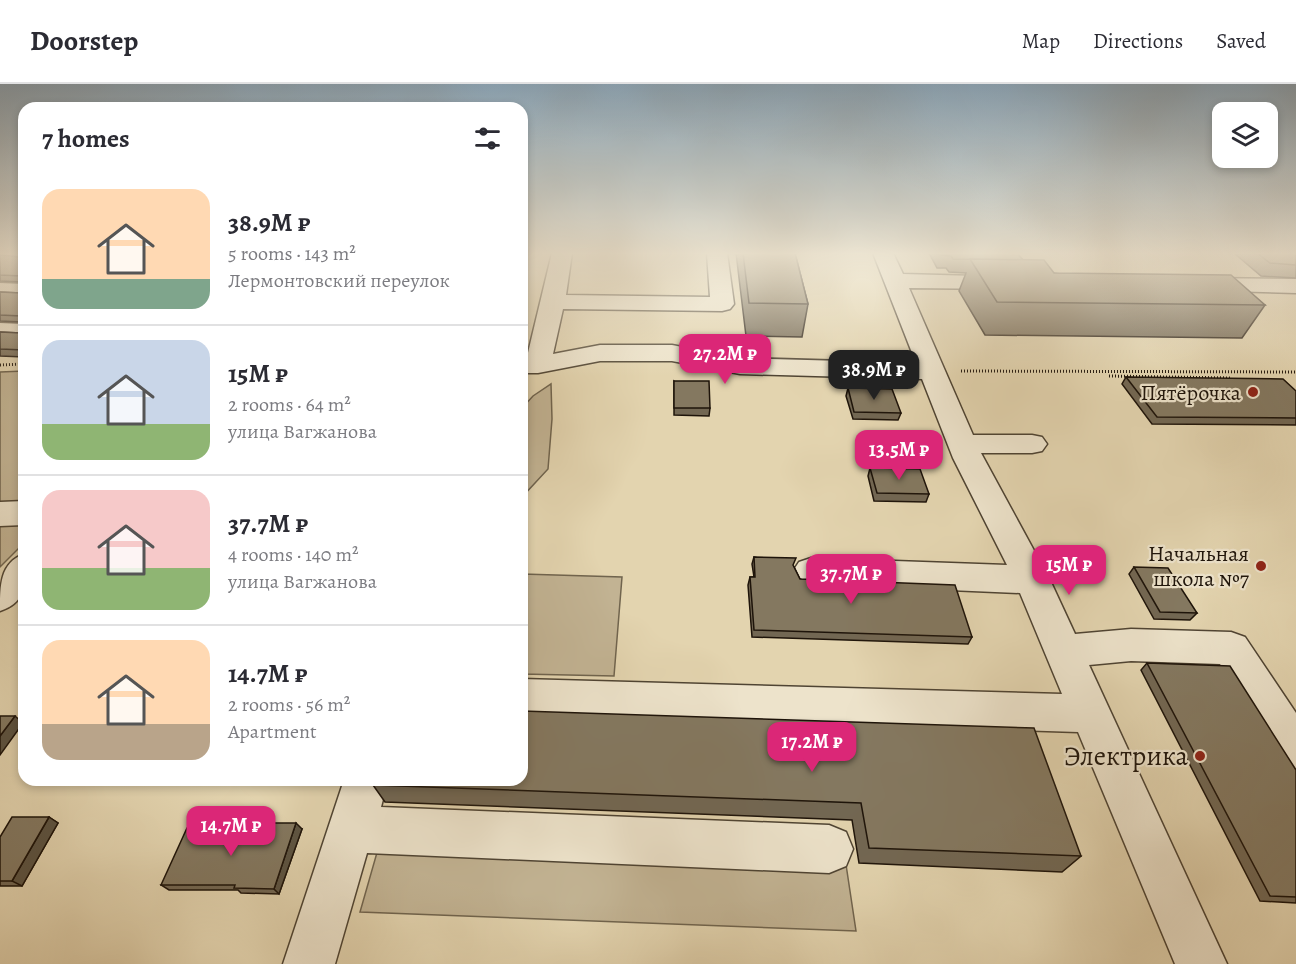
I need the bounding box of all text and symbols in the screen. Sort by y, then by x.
text: Doorstep [30,22,138,60]
text: Map [1022,27,1060,55]
text: Directions [1093,27,1183,55]
text: Saved [1216,27,1266,55]
map controls [1212,102,1278,168]
button: layers [1212,102,1278,168]
text: 7 homes [42,121,130,156]
icon: filters [471,122,504,155]
text: 38.9M ₽ [228,205,310,240]
icon: home [90,213,162,285]
text: 5 rooms · 143 m² [228,240,356,267]
text: Лермонтовский переулок [228,267,450,294]
pin: 27.2M ₽ [670,334,780,385]
text: 27.2M ₽ [693,340,757,367]
pin: 38.9M ₽ [819,350,929,401]
text: 15M ₽ [228,356,288,391]
text: 38.9M ₽ [842,356,906,383]
icon: home [90,364,162,436]
place label: Пятёрочка [1141,378,1242,408]
marker: Пятёрочка [1246,385,1260,399]
text: 2 rooms · 64 m² [228,391,351,418]
text: улица Вагжанова [228,418,377,445]
pin: 13.5M ₽ [844,430,954,481]
text: 13.5M ₽ [869,436,929,463]
text: 37.7M ₽ [228,506,308,541]
icon: home [90,514,162,586]
place label: Начальная школа №7 [1148,539,1250,594]
text: 4 rooms · 140 m² [228,541,359,568]
pin: 15M ₽ [1027,545,1111,596]
text: 15M ₽ [1046,551,1092,578]
pin: 37.7M ₽ [796,554,906,605]
marker: Начальная школа №7 [1254,559,1268,573]
text: 37.7M ₽ [820,560,882,587]
text: улица Вагжанова [228,568,377,595]
text: 14.7M ₽ [228,656,307,691]
icon: home [90,664,162,736]
text: 2 rooms · 56 m² [228,691,350,718]
text: Apartment [228,718,317,745]
pin: 17.2M ₽ [757,722,867,773]
text: 17.2M ₽ [781,728,843,755]
place label: Электрика [1064,738,1189,774]
marker: Электрика [1193,749,1207,763]
pin: 14.7M ₽ [176,806,286,857]
text: 14.7M ₽ [200,812,262,839]

